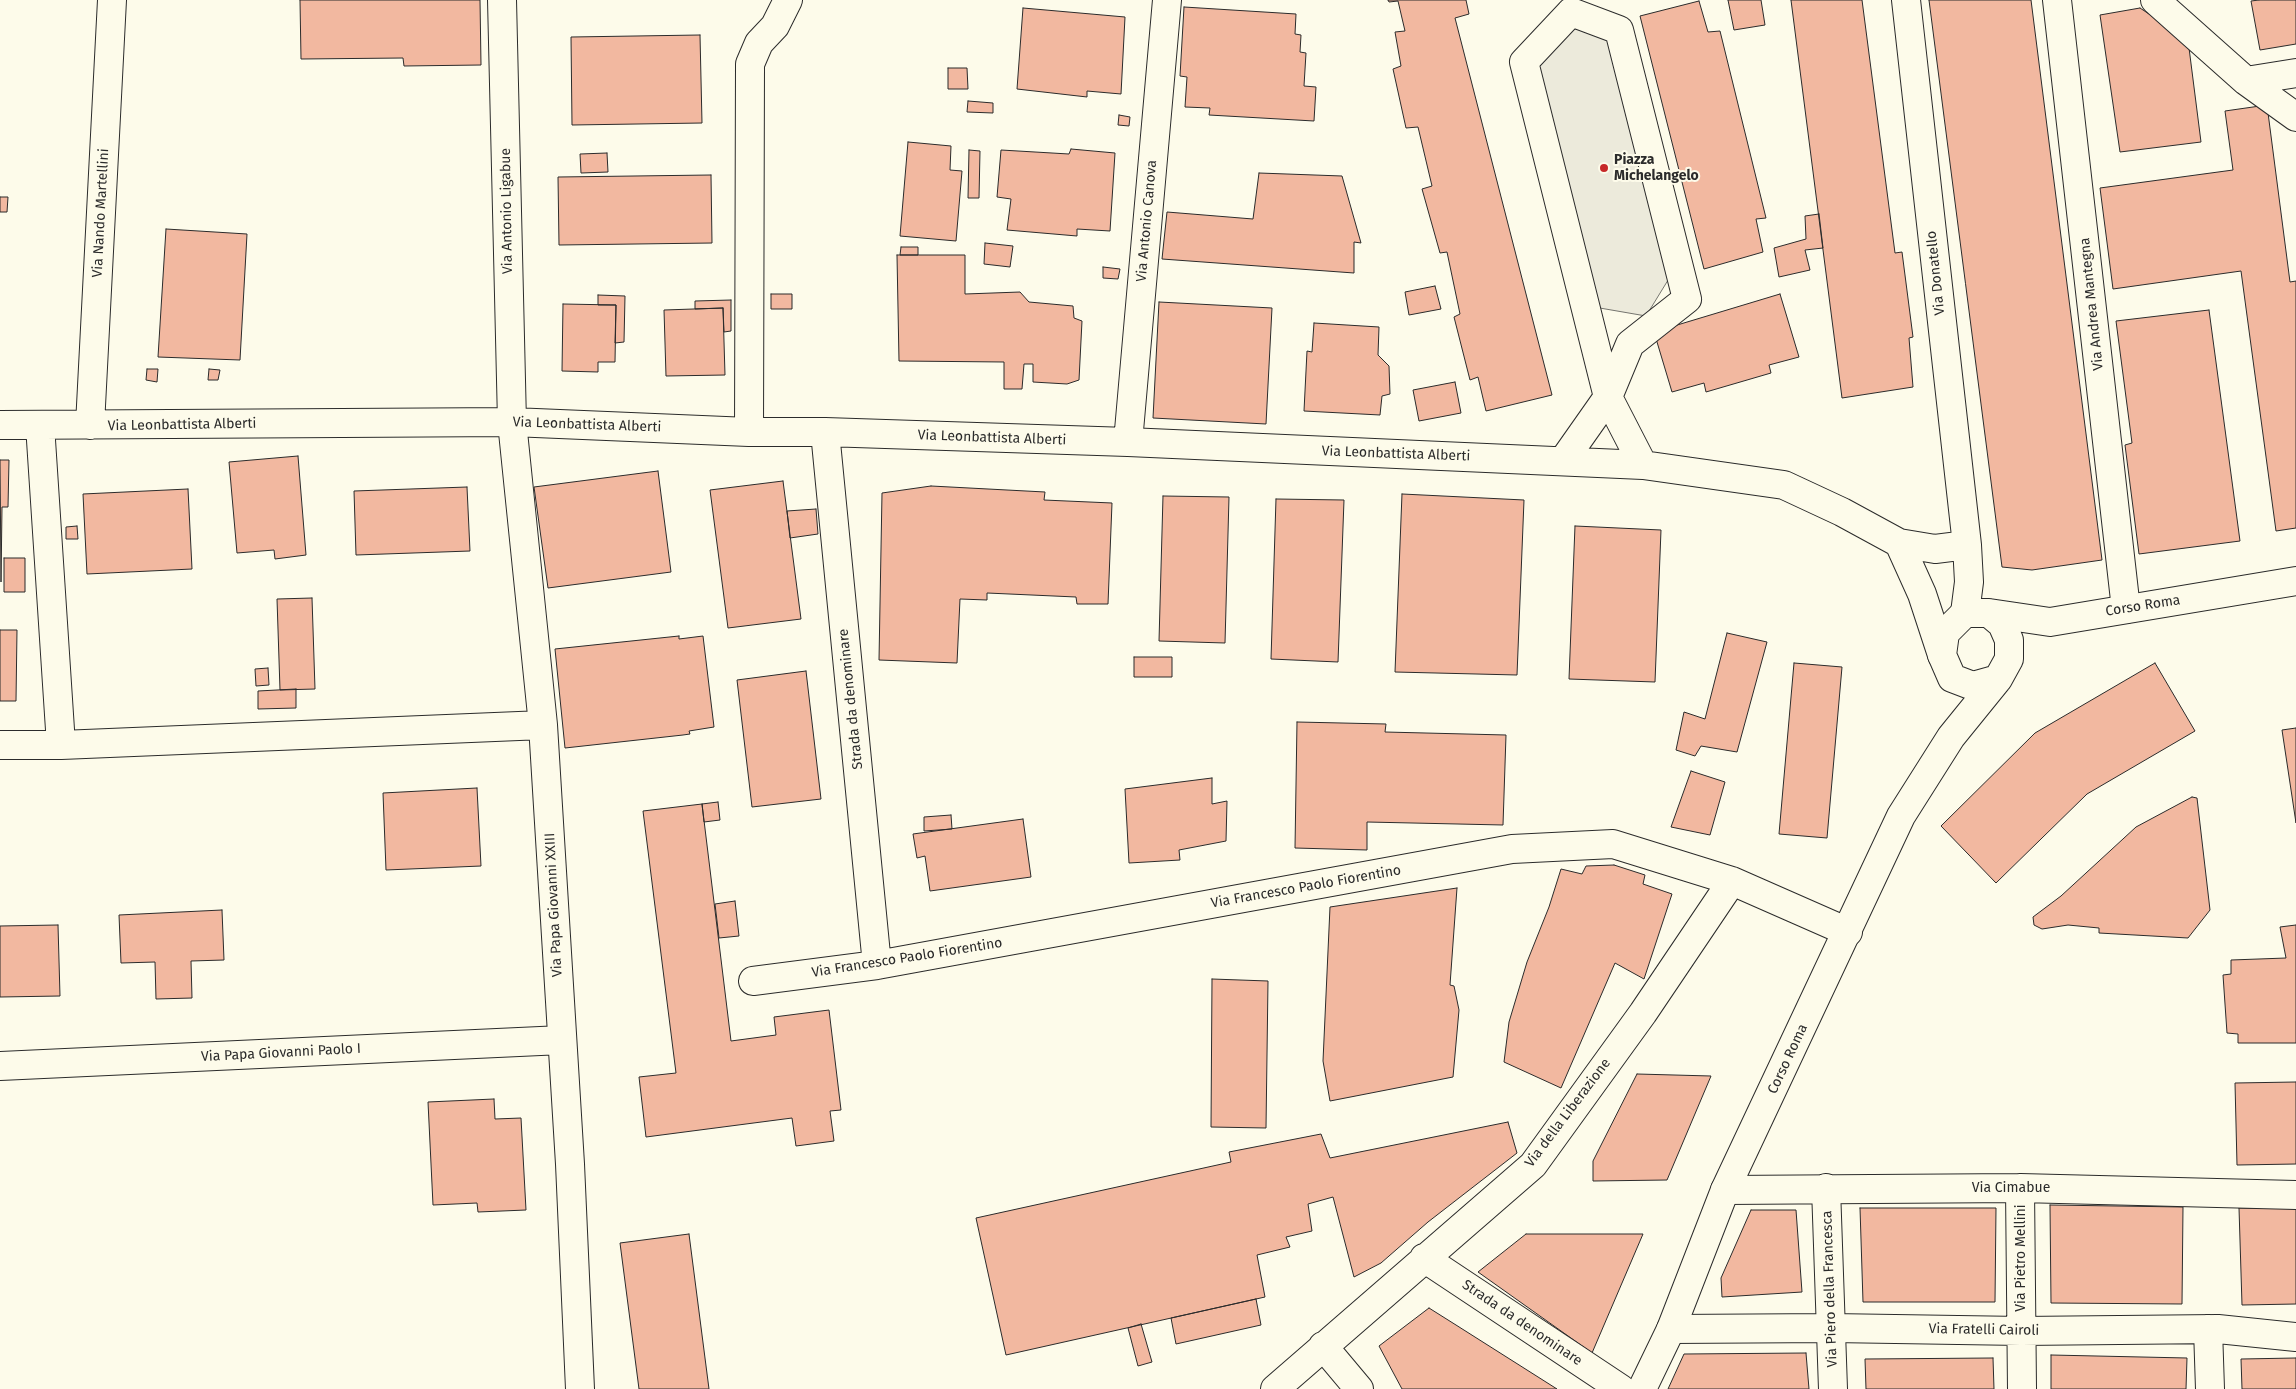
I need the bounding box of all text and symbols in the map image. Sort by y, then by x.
street label: Via Nando Martellini [89,148,113,278]
street label: Via Antonio Ligabue [498,148,516,274]
place label: Piazza Michelangelo [1614,152,1699,184]
street label: Via Antonio Canova [1133,159,1161,283]
marker: Piazza Michelangelo [1598,162,1610,174]
street label: Via Donatello [1923,230,1949,316]
street label: Via Andrea Mantegna [2077,237,2107,371]
street label: Via Leonbattista Alberti [512,414,662,436]
street label: Via Leonbattista Alberti [107,415,257,435]
street label: Via Leonbattista Alberti [917,427,1067,449]
street label: Via Leonbattista Alberti [1321,443,1471,465]
street label: Corso Roma [2104,592,2182,620]
street label: Strada da denominare [835,628,867,770]
street label: Via Papa Giovanni XXIII [542,833,566,977]
street label: Via Francesco Paolo Fiorentino [1210,862,1402,912]
street label: Via Francesco Paolo Fiorentino [810,935,1004,981]
street label: Corso Roma [1764,1021,1812,1097]
street label: Via Papa Giovanni Paolo I [201,1040,361,1066]
street label: Via della Liberazione [1522,1055,1614,1171]
street label: Via Cimabue [1972,1180,2050,1196]
street label: Via Pietro Mellini [2013,1204,2029,1312]
street label: Via Piero della Francesca [1819,1210,1841,1368]
street label: Strada da denominare [1459,1277,1585,1369]
street label: Via Fratelli Cairoli [1928,1321,2040,1339]

